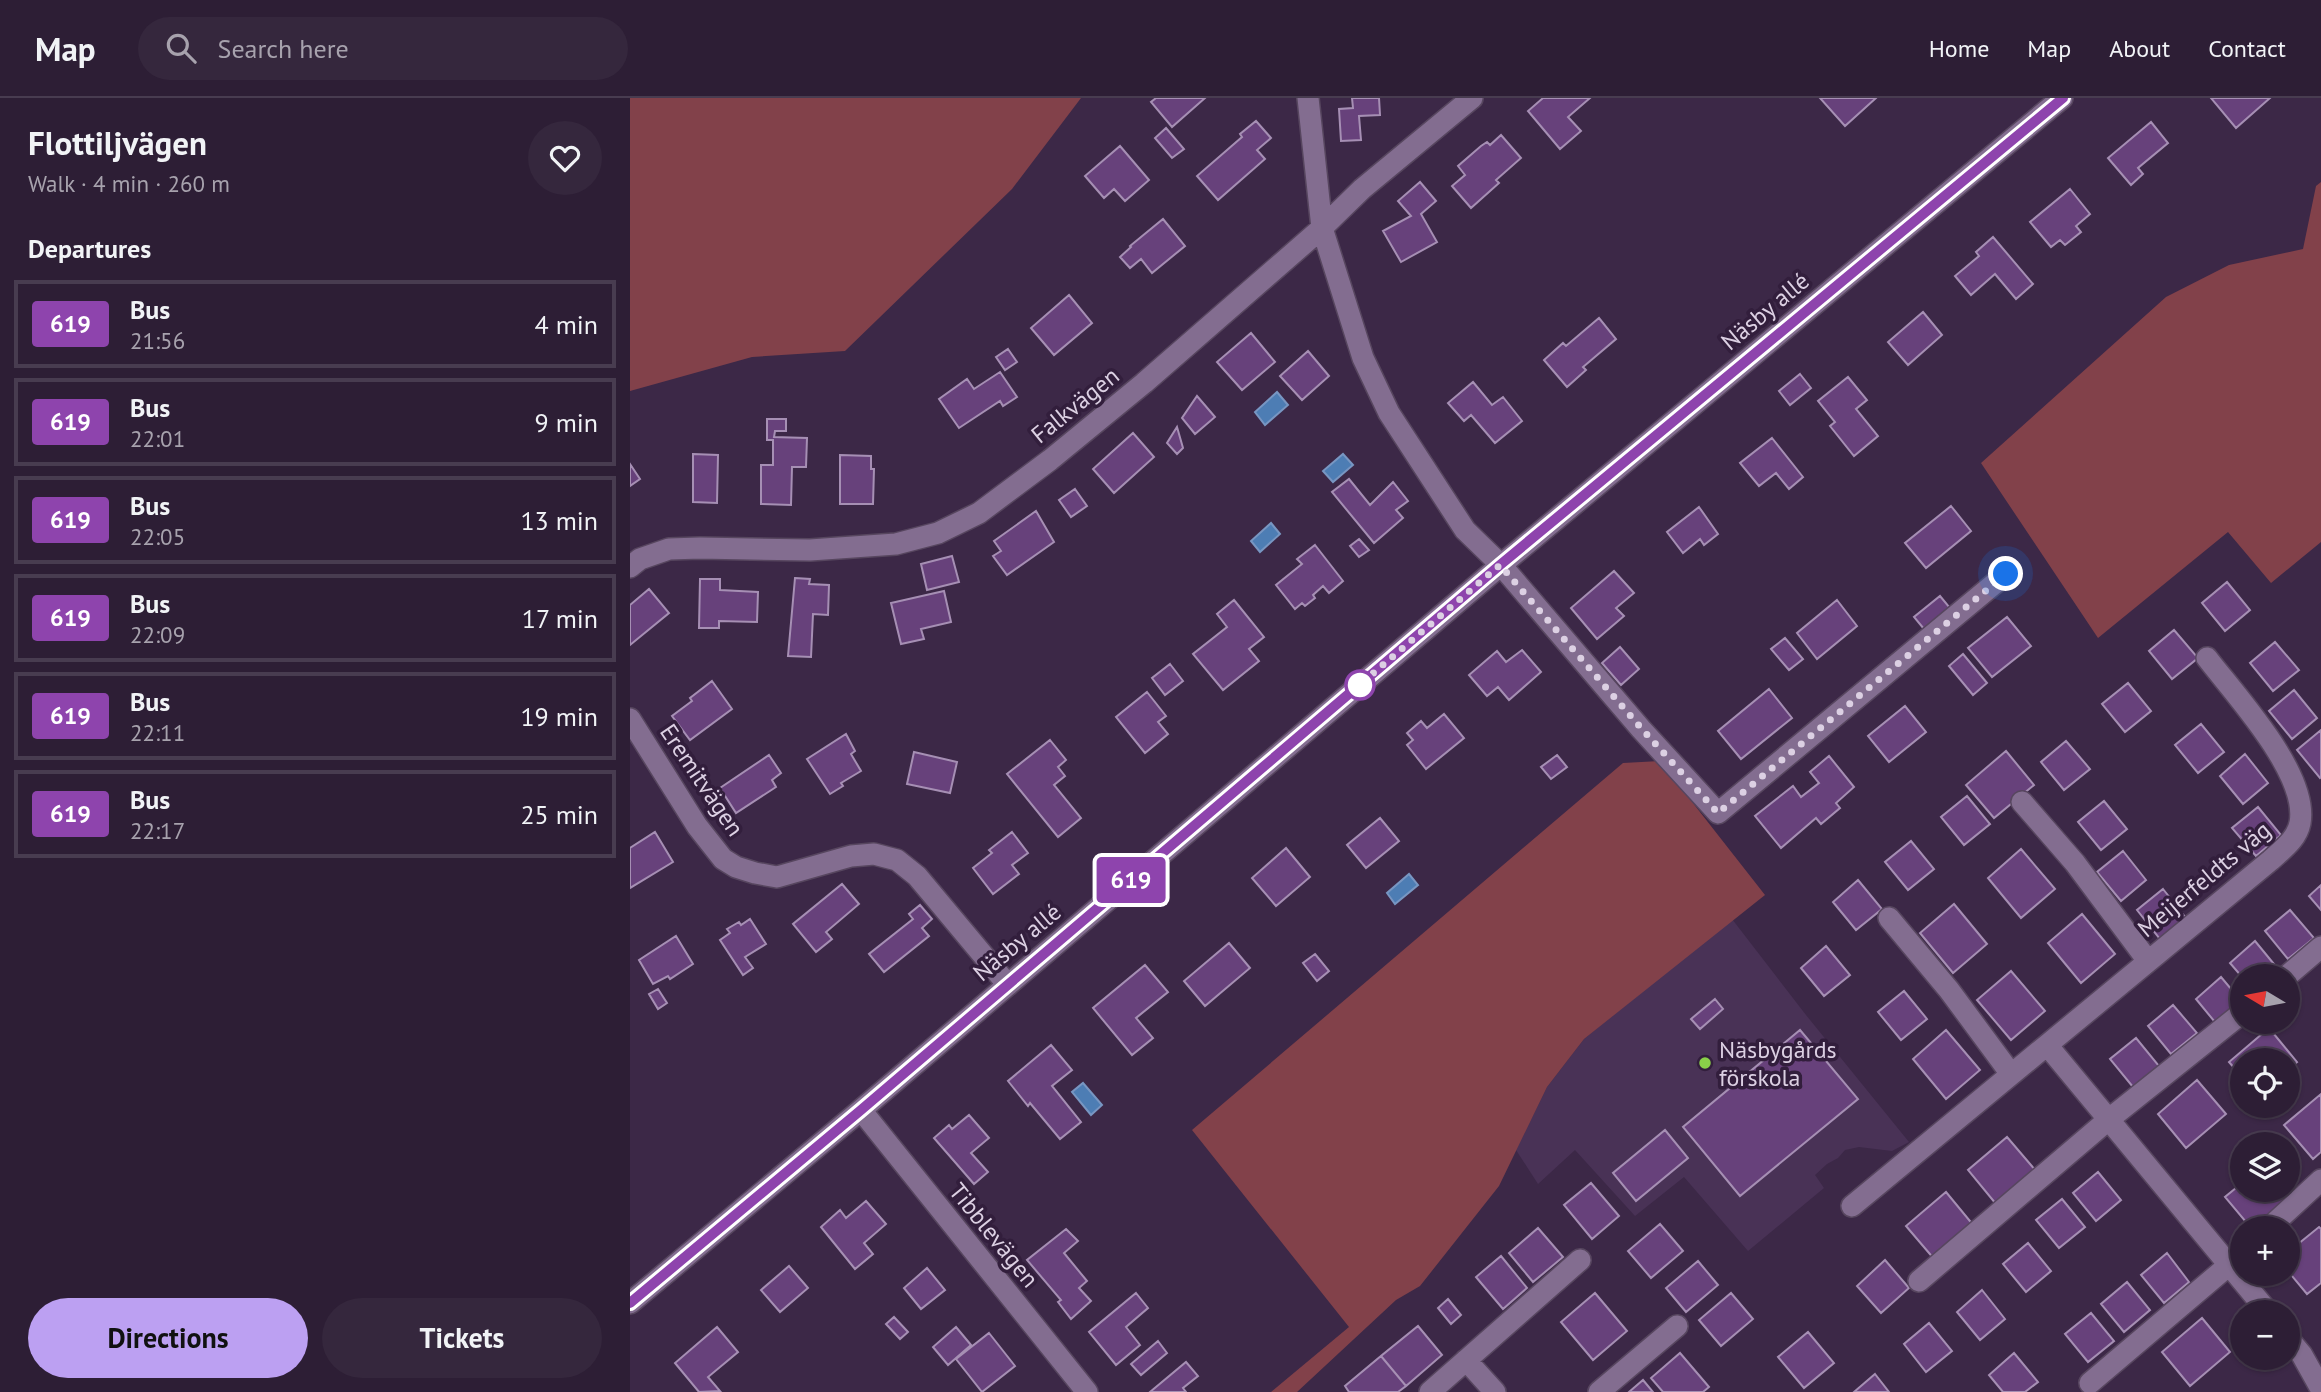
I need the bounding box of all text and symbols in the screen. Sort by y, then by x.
search box [138,17,628,80]
text: Map [35,27,96,70]
icon: search [162,29,200,67]
text: Search here [218,32,349,65]
text: Home [1929,33,1989,64]
text: Map [2027,33,2071,64]
text: About [2109,33,2170,64]
text: Contact [2208,33,2286,64]
text: Flottiljvägen [28,121,207,164]
button: heart [528,121,602,195]
text: Walk · 4 min · 260 m [28,169,230,198]
text: Departures [28,232,151,265]
street label: Näsby allé [1715,265,1815,357]
text: Bus [130,293,170,326]
text: 619 [50,308,91,339]
text: 4 min [535,308,598,341]
text: 21:56 [130,326,185,355]
street label: Falkvägen [1025,360,1125,450]
text: Bus [130,391,170,424]
text: 619 [50,406,91,437]
text: 9 min [535,406,598,439]
text: 22:01 [130,424,185,453]
text: Bus [130,489,170,522]
text: 619 [50,504,91,535]
text: 13 min [520,504,598,537]
text: 22:05 [130,522,185,551]
your location [1988,556,2023,591]
text: Bus [130,587,170,620]
text: 619 [50,602,91,633]
text: 17 min [522,602,598,635]
text: 22:09 [130,620,185,649]
unlabelled marker [1345,670,1375,700]
text: Bus [130,685,170,718]
text: 619 [50,700,91,731]
text: 19 min [520,700,598,733]
text: 22:11 [130,718,185,747]
street label: Eremitvägen [653,718,751,842]
text: Bus [130,783,170,816]
text: 619 [50,798,91,829]
text: 25 min [520,798,598,831]
street label: Meijerfeldts väg [2131,814,2277,944]
text: 22:17 [130,816,185,845]
line badge: 619 [1091,857,1171,903]
text: 619 [1111,864,1151,895]
street label: Näsby allé [967,896,1067,988]
north arrow [2230,964,2300,1034]
map controls [2230,964,2300,1370]
place label: Näsbygårds förskola [1719,1034,1837,1093]
button: locate [2230,1048,2300,1118]
marker: Näsbygårds förskola [1697,1055,1713,1071]
button: layers [2230,1132,2300,1202]
street label: Tibblevägen [942,1176,1046,1294]
button: + [2230,1216,2300,1286]
button: Directions [28,1298,308,1378]
button: Tickets [322,1298,602,1378]
button: − [2230,1300,2300,1370]

